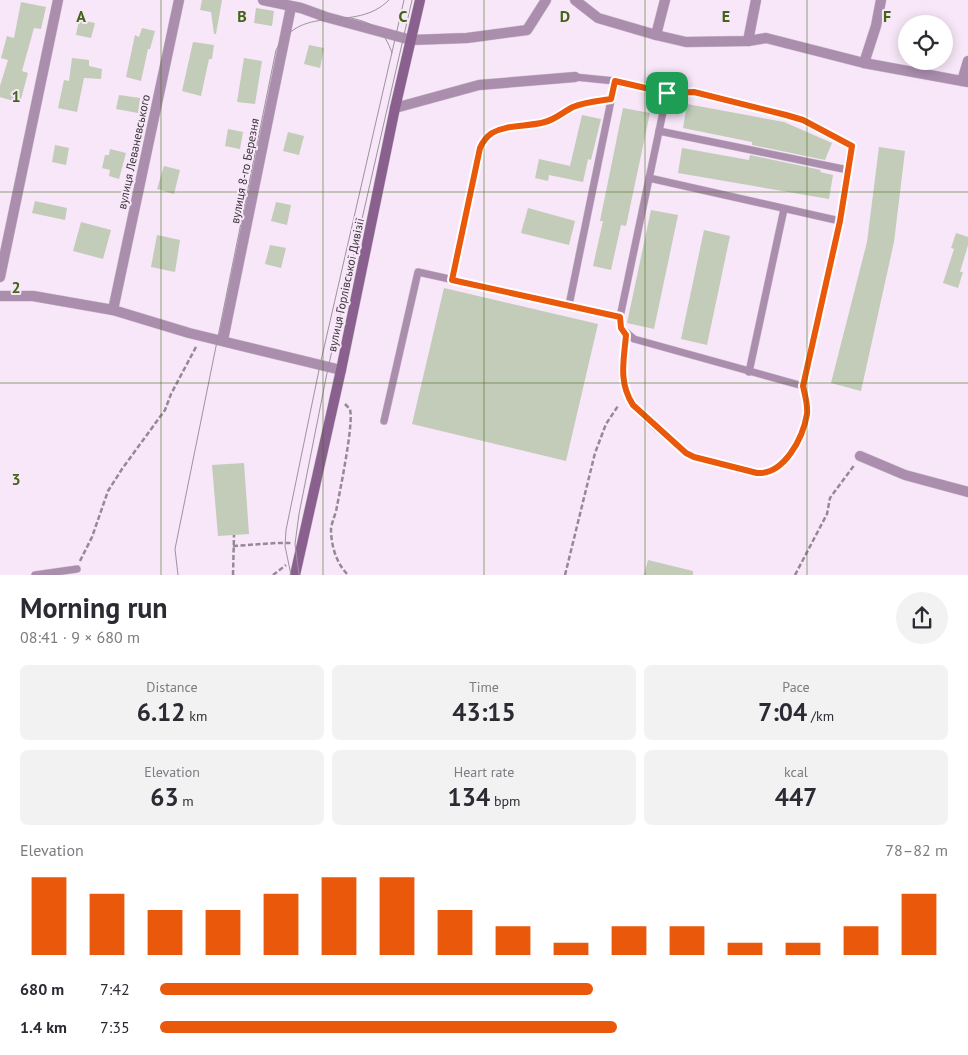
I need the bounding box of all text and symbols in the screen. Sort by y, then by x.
text: A [76,6,86,26]
text: B [237,6,247,26]
text: C [399,6,408,26]
text: D [560,6,570,26]
text: E [722,6,730,26]
text: F [883,6,891,26]
map controls [898,15,953,70]
button: locate [898,15,953,70]
pin [646,72,688,114]
icon: arrive [653,79,681,107]
text: 1 [11,86,21,106]
street label: вулиця Леваневського [114,93,153,211]
street label: вулиця 8-го Березня [227,117,262,225]
street label: вулиця Горлівської Дивізії [324,217,367,353]
text: 2 [11,277,21,297]
text: 3 [11,469,21,489]
text: Morning run [20,589,168,626]
button: share [896,592,948,644]
text: 08:41 · 9 × 680 m [20,627,140,647]
text: Distance [146,678,198,696]
text: Time [469,678,499,696]
text: Pace [782,678,810,696]
text: 6.12 [137,696,185,728]
text: 43:15 [452,696,516,728]
text: 7:04 [758,696,807,728]
text: km [185,707,207,725]
text: /km [807,707,834,725]
text: Elevation [144,763,200,781]
text: Heart rate [454,763,514,781]
text: kcal [784,763,808,781]
text: 63 [150,781,179,813]
text: 134 [448,781,490,813]
text: 447 [775,781,817,813]
text: m [179,792,194,810]
text: bpm [490,792,520,810]
text: Elevation [20,840,84,860]
text: 78–82 m [885,840,948,860]
text: 680 m [20,979,64,999]
text: 7:42 [100,979,130,999]
text: 1.4 km [20,1017,67,1037]
text: 7:35 [100,1017,130,1037]

